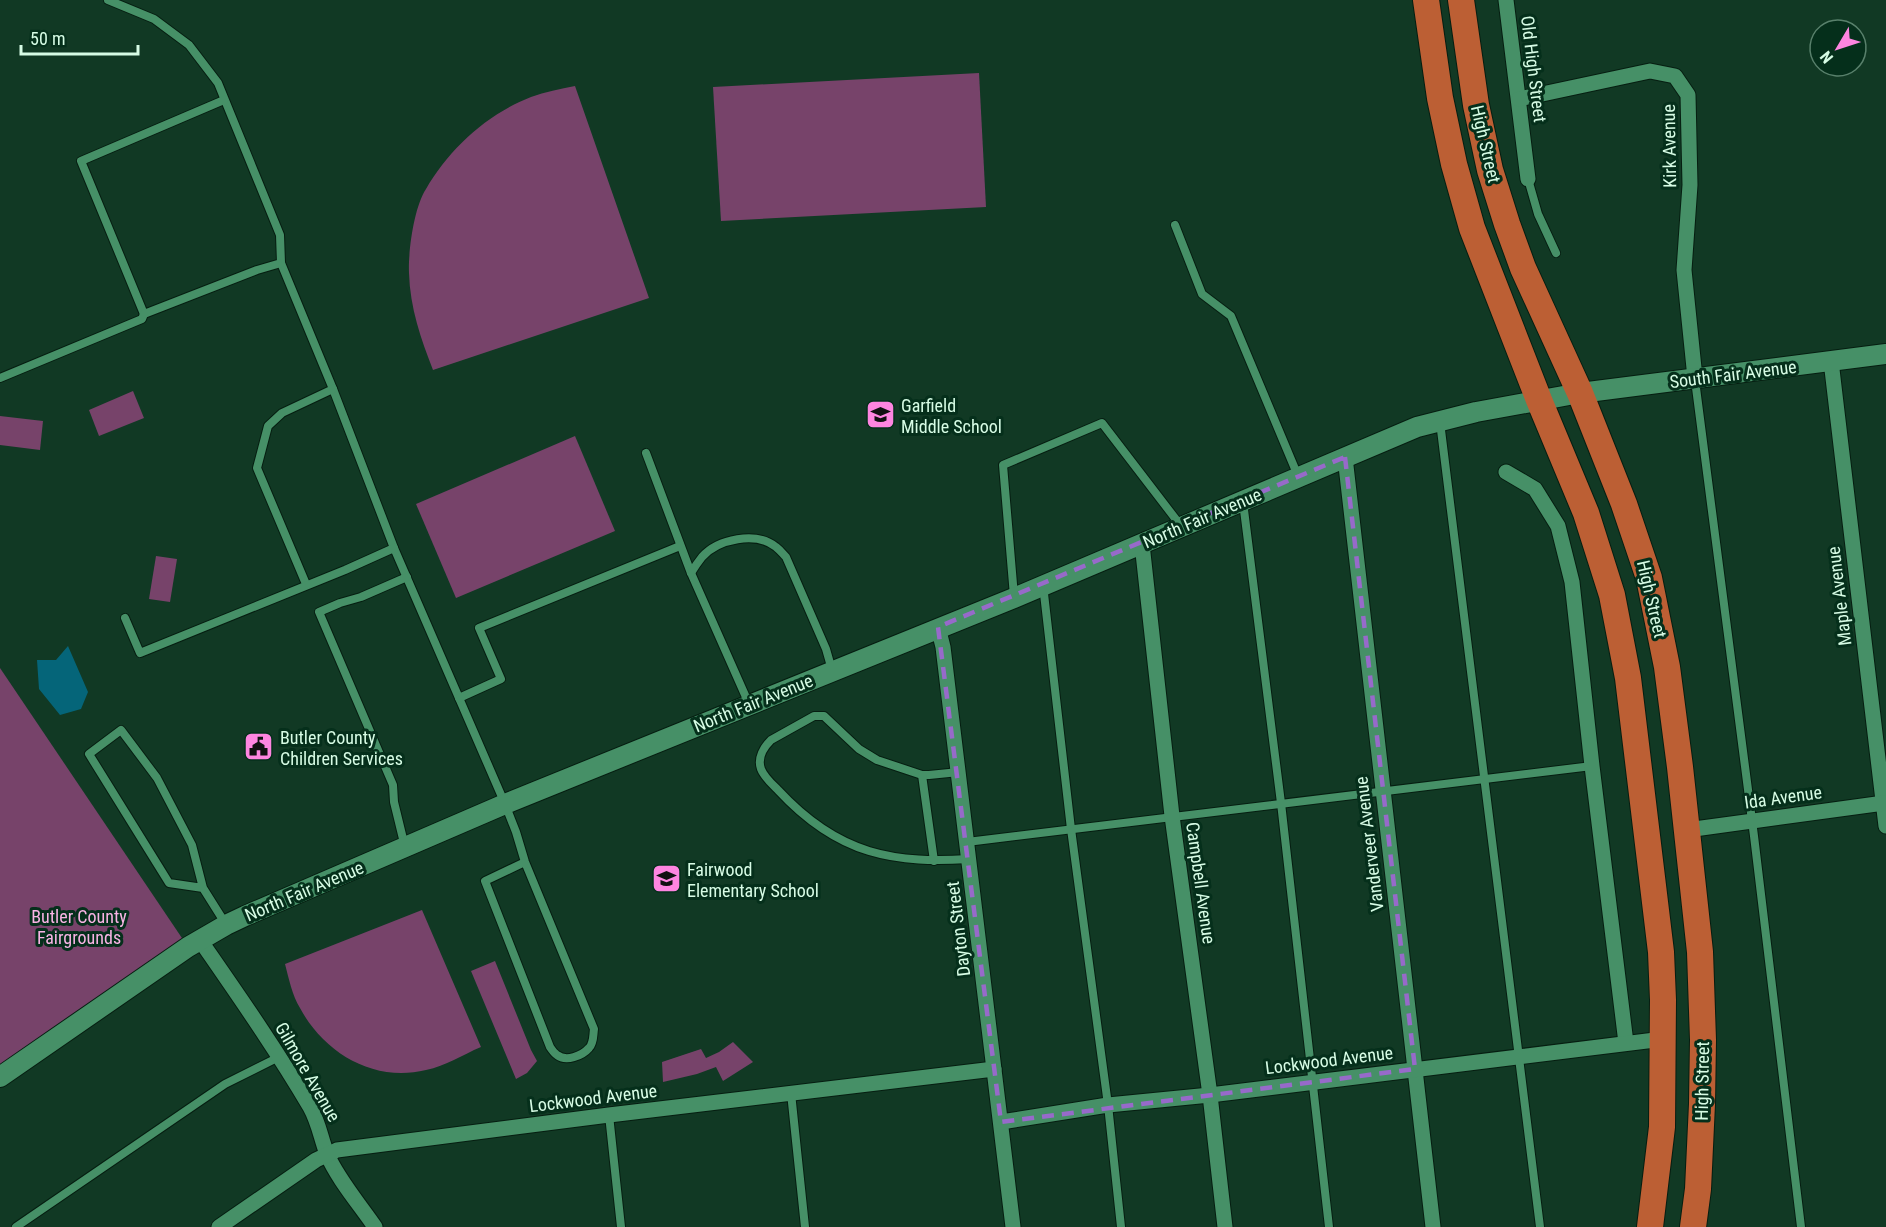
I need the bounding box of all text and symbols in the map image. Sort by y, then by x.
street label: Old High Street [1517,15,1551,123]
scale bar [21,18,138,56]
north arrow [1808,18,1868,78]
text: 50 m [30,28,65,49]
text: N [1816,47,1837,67]
street label: High Street [1467,103,1505,185]
street label: Kirk Avenue [1658,104,1680,188]
street label: South Fair Avenue [1668,356,1798,392]
place label: Garfield Middle School [901,395,1002,437]
school or university icon: Garfield Middle School [864,399,896,431]
street label: North Fair Avenue [1140,484,1264,552]
street label: Maple Avenue [1823,545,1855,647]
street label: High Street [1633,558,1671,640]
street label: North Fair Avenue [690,670,816,736]
place label: Butler County Children Services [280,727,403,769]
public building icon: Butler County Children Services [243,731,275,763]
street label: Vanderveer Avenue [1350,775,1388,913]
street label: Ida Avenue [1743,781,1823,813]
street label: Campbell Avenue [1182,821,1220,945]
street label: North Fair Avenue [242,857,366,925]
place label: Fairwood Elementary School [687,859,819,901]
school or university icon: Fairwood Elementary School [650,863,682,895]
street label: Dayton Street [942,880,974,978]
park label: Butler County Fairgrounds [31,906,127,948]
street label: Gilmore Avenue [271,1019,345,1125]
street label: High Street [1691,1041,1713,1121]
street label: Lockwood Avenue [1264,1042,1394,1078]
street label: Lockwood Avenue [528,1080,658,1116]

